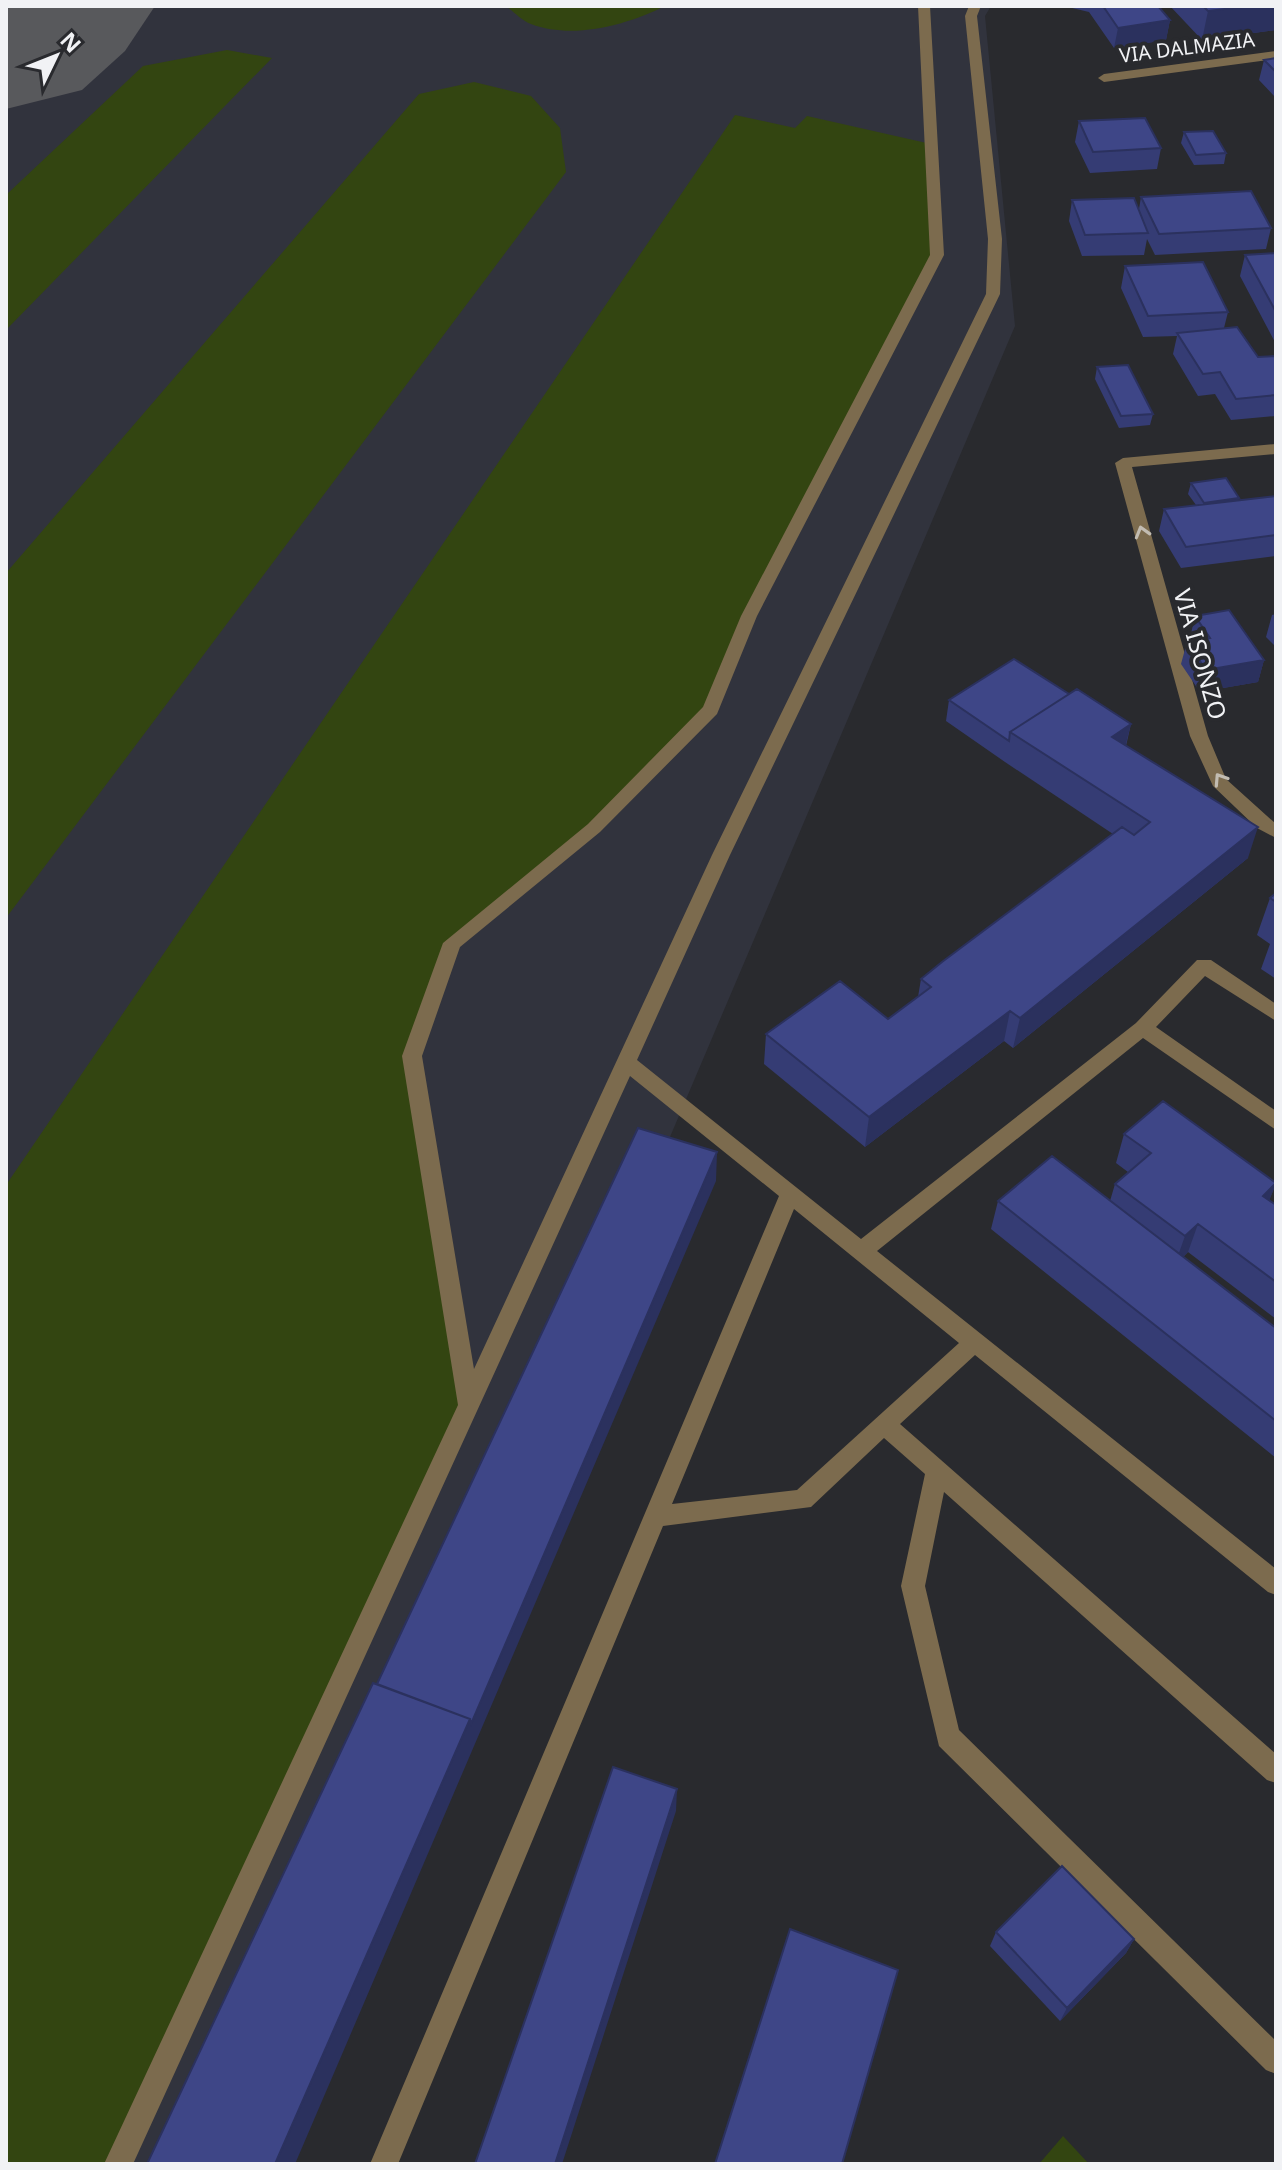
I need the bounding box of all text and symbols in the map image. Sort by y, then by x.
north arrow [16,16,96,96]
text: N [54,25,88,58]
street label: VIA DALMAZIA [1118,25,1256,69]
one-way arrow [1135,526,1151,540]
street label: VIA ISONZO [1167,585,1235,723]
one-way arrow [1215,773,1230,787]

